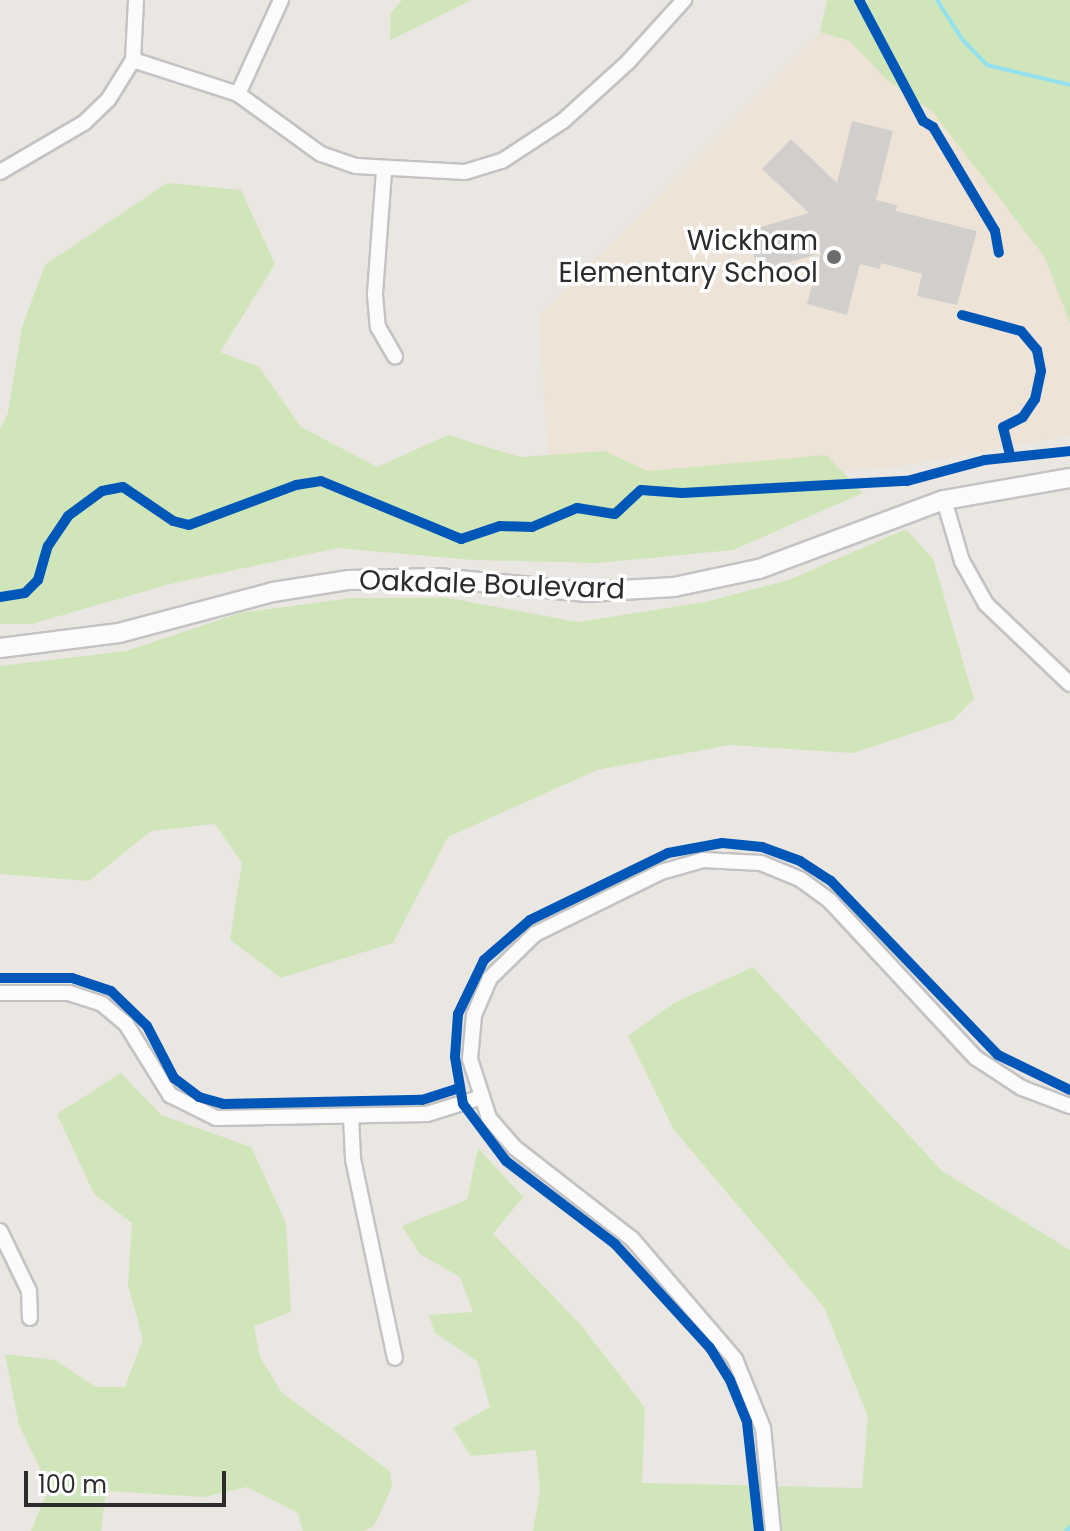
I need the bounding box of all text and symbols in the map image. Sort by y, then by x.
place label: Wickham Elementary School [558,224,818,290]
marker: Wickham Elementary School [825,248,843,266]
street label: Oakdale Boulevard [358,564,626,606]
scale bar [28,1455,230,1505]
text: 100 m [38,1468,107,1501]

